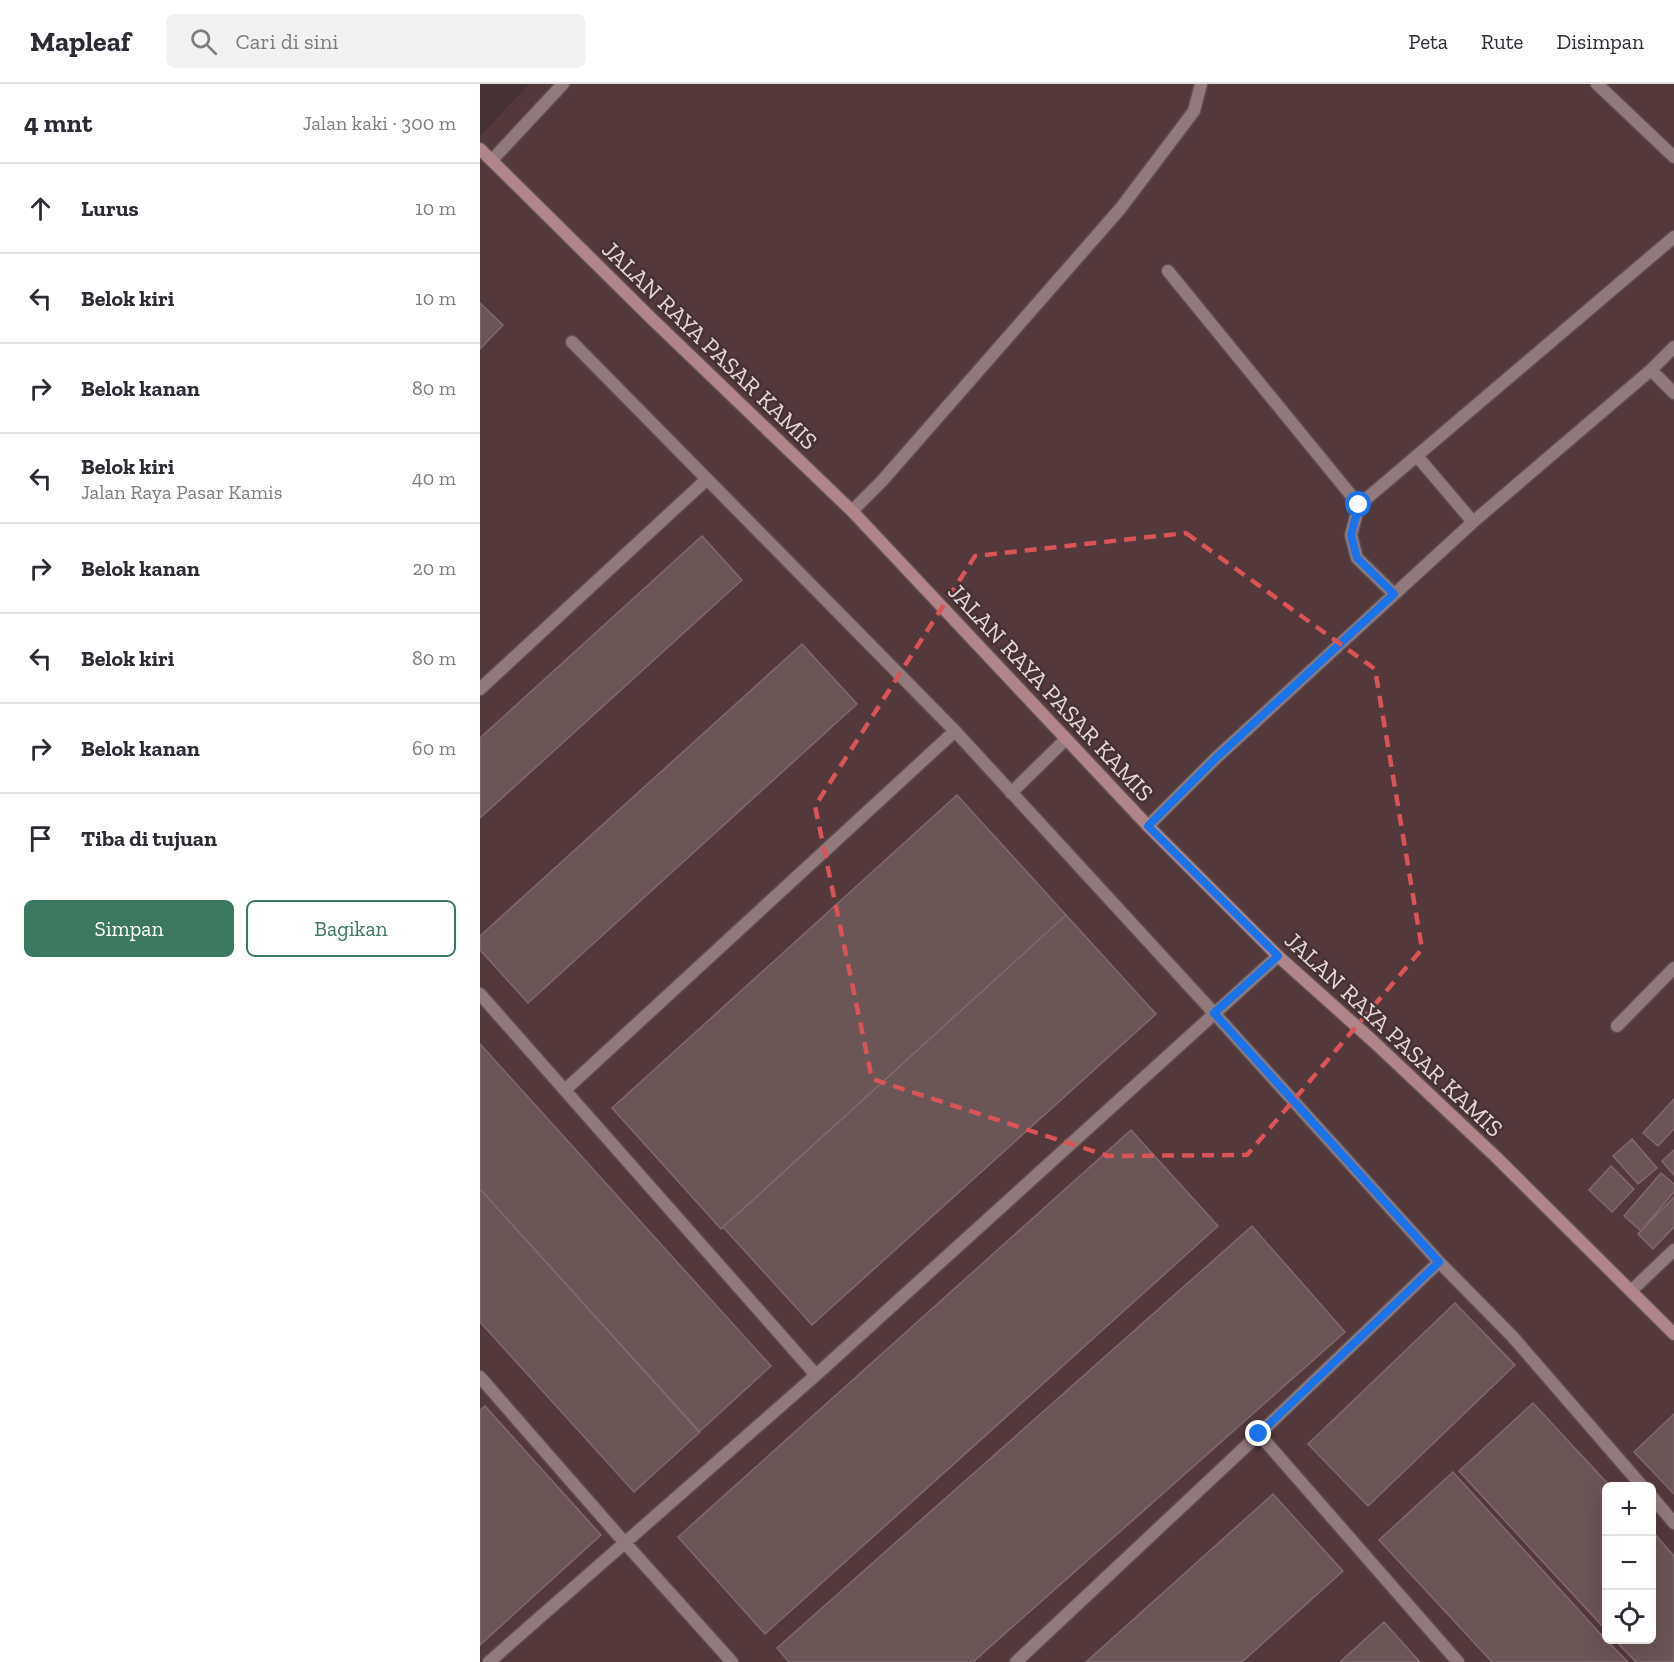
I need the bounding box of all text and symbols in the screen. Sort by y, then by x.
search box [166,14,586,68]
text: Mapleaf [30,25,130,58]
icon: search [187,25,220,58]
text: Cari di sini [235,28,338,55]
text: Peta [1409,29,1448,54]
text: Rute [1481,29,1523,54]
text: Disimpan [1556,29,1644,54]
text: 4 mnt [24,107,92,139]
text: Jalan kaki · 300 m [303,111,456,135]
icon: ahead [24,192,57,225]
text: Lurus [81,195,139,222]
text: 10 m [415,196,456,220]
street label: JALAN RAYA PASAR KAMIS [596,235,824,455]
icon: left [24,282,57,315]
text: Belok kiri [81,285,174,312]
text: 10 m [415,286,456,310]
icon: right [24,372,57,405]
text: Belok kanan [81,375,200,402]
text: 80 m [412,376,456,400]
text: Belok kiri [81,453,174,480]
icon: left [24,462,57,495]
text: 40 m [412,466,456,490]
text: Jalan Raya Pasar Kamis [81,480,282,504]
route start [1345,491,1371,517]
icon: right [24,552,57,585]
text: Belok kanan [81,555,200,582]
text: 20 m [412,556,456,580]
street label: JALAN RAYA PASAR KAMIS [942,577,1160,807]
icon: left [24,642,57,675]
text: Belok kiri [81,645,174,672]
text: 80 m [412,646,456,670]
icon: right [24,732,57,765]
text: Belok kanan [81,735,200,762]
text: 60 m [412,736,456,760]
icon: arrive [24,822,57,855]
text: Tiba di tujuan [81,825,217,852]
button: Simpan [24,900,234,957]
button: Bagikan [246,900,456,957]
street label: JALAN RAYA PASAR KAMIS [1279,925,1509,1143]
route end [1245,1420,1271,1446]
map controls [1602,1482,1656,1644]
button: + [1602,1482,1656,1536]
button: − [1602,1536,1656,1590]
button: locate [1602,1590,1656,1644]

